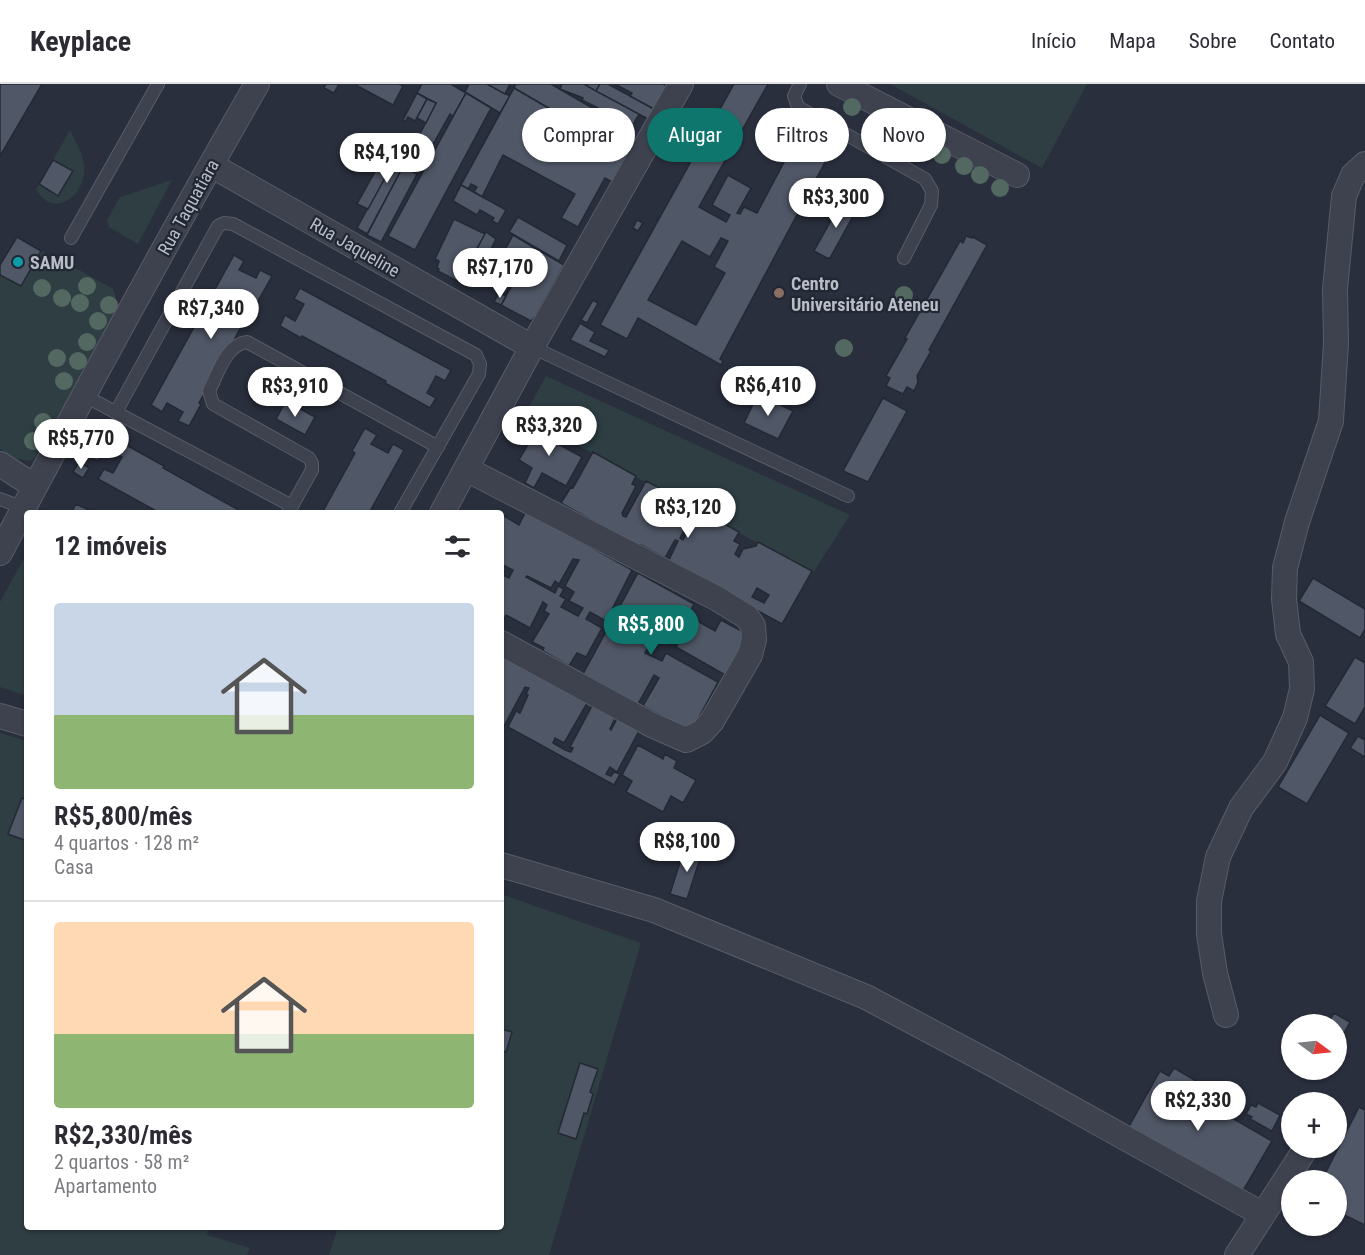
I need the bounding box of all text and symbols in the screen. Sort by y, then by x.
text: Keyplace [30,25,131,58]
text: Início [1031,29,1076,53]
text: Mapa [1109,29,1156,53]
text: Sobre [1189,29,1237,53]
text: Contato [1270,29,1335,53]
chip: Comprar [522,108,635,162]
chip: Alugar [647,108,743,162]
chip: Filtros [755,108,849,162]
chip: Novo [861,108,946,162]
pin: R$4,190 [332,133,442,184]
text: R$4,190 [354,140,420,164]
street label: Rua Taquatiara [153,156,223,258]
pin: R$3,300 [781,178,891,229]
text: R$3,300 [803,185,869,209]
street label: Rua Jaqueline [306,213,404,281]
pin: R$7,170 [445,248,555,299]
place label: SAMU [30,252,74,273]
marker: SAMU [11,255,25,269]
text: R$7,170 [467,255,533,279]
place label: Centro Universitário Ateneu [791,273,939,315]
marker: Centro Universitário Ateneu [772,286,786,300]
pin: R$7,340 [156,289,266,340]
text: R$7,340 [178,296,244,320]
pin: R$6,410 [713,366,823,417]
pin: R$3,910 [240,367,350,418]
text: R$6,410 [735,373,801,397]
text: R$3,910 [262,374,328,398]
pin: R$3,320 [494,406,604,457]
text: R$3,320 [516,413,582,437]
pin: R$5,770 [26,419,136,470]
text: R$5,770 [48,426,114,450]
pin: R$3,120 [633,488,743,539]
text: R$3,120 [655,495,721,519]
icon: filters [441,530,474,563]
text: 12 imóveis [54,531,167,561]
pin: R$5,800 [596,605,706,656]
text: R$5,800 [618,612,684,636]
icon: home [210,642,318,750]
text: R$5,800/mês [54,801,193,831]
pin: R$8,100 [632,822,742,873]
text: R$8,100 [654,829,720,853]
text: 4 quartos · 128 m² [54,831,199,855]
text: Casa [54,855,94,879]
icon: home [210,961,318,1069]
north arrow [1281,1014,1347,1080]
map controls [1281,1014,1347,1236]
pin: R$2,330 [1143,1081,1253,1132]
text: R$2,330 [1165,1088,1231,1112]
button: + [1281,1092,1347,1158]
text: R$2,330/mês [54,1120,193,1150]
text: 2 quartos · 58 m² [54,1150,189,1174]
button: − [1281,1170,1347,1236]
text: Apartamento [54,1174,157,1198]

